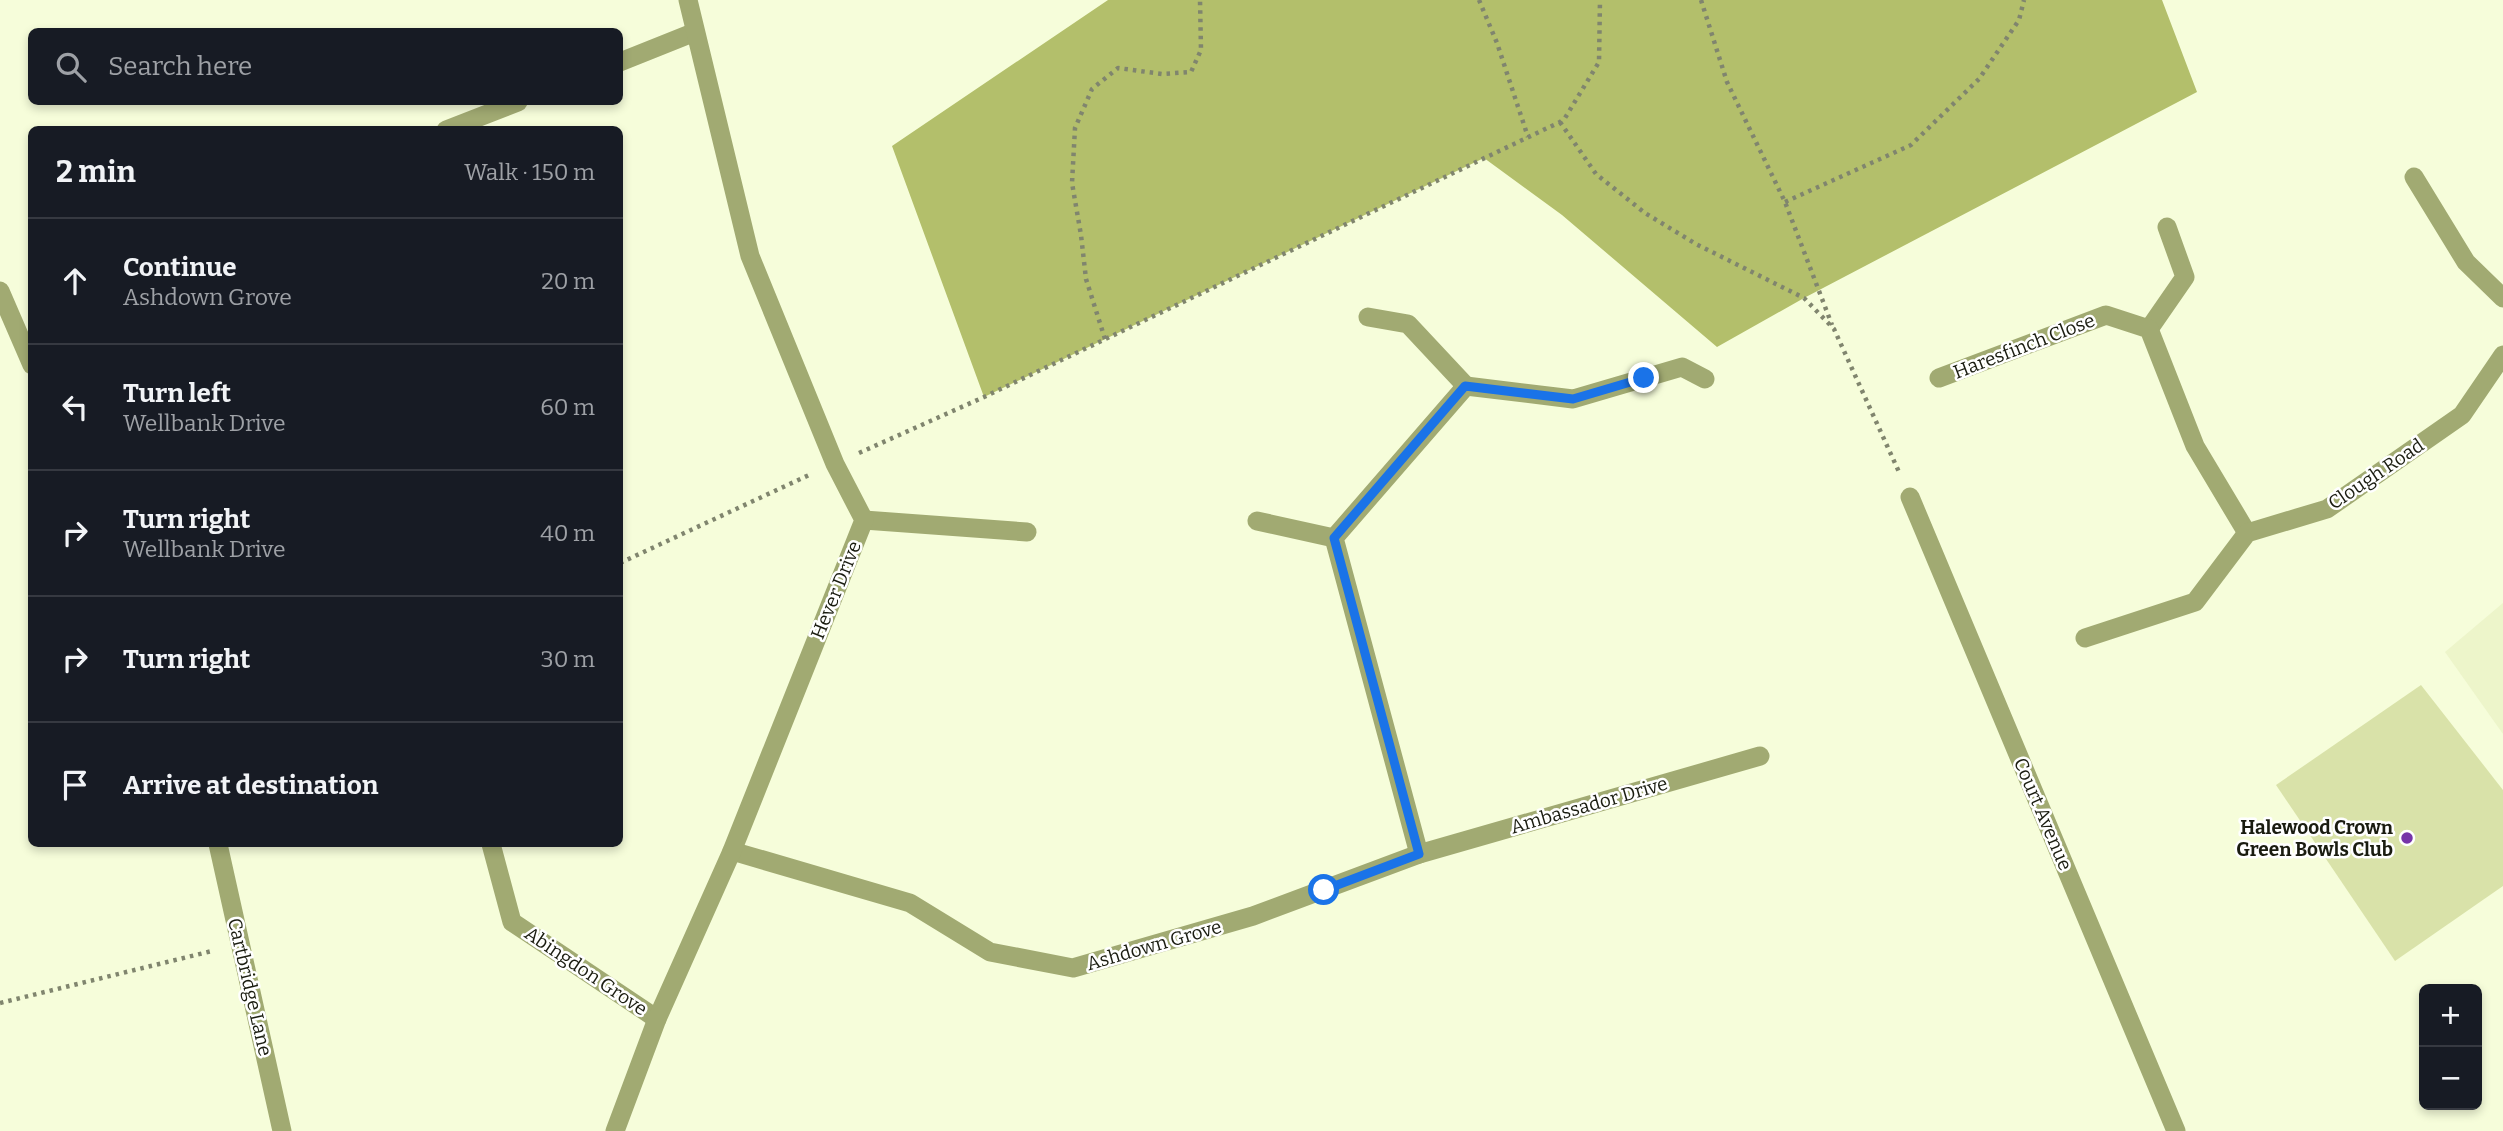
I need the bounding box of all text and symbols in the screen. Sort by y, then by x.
search box [28,28,623,105]
icon: search [52,48,90,86]
text: Search here [108,51,252,82]
text: 2 min [56,154,136,190]
text: Walk · 150 m [464,158,595,186]
text: Continue [123,252,237,283]
icon: ahead [56,262,94,300]
text: 20 m [541,267,595,295]
text: Ashdown Grove [123,283,292,311]
street label: Haresfinch Close [1950,308,2098,384]
route end [1628,362,1659,393]
text: Turn left [123,378,231,409]
icon: left [56,388,94,426]
text: 60 m [540,393,595,421]
text: Wellbank Drive [123,409,285,437]
street label: Clough Road [2324,434,2428,514]
text: Turn right [123,504,250,535]
icon: right [56,514,94,552]
text: 40 m [540,519,595,547]
text: Wellbank Drive [123,535,285,563]
street label: Hever Drive [806,538,866,642]
icon: right [56,640,94,678]
text: Turn right [123,644,250,675]
text: 30 m [541,645,595,673]
street label: Court Avenue [2009,754,2077,874]
icon: arrive [56,766,94,804]
text: Arrive at destination [123,770,378,801]
street label: Ambassador Drive [1508,772,1670,838]
place label: Halewood Crown Green Bowls Club [2236,816,2394,861]
marker: Halewood Crown Green Bowls Club [2399,830,2415,846]
route start [1308,874,1339,905]
street label: Ashdown Grove [1084,915,1224,975]
street label: Cartbridge Lane [223,916,277,1058]
street label: Abingdon Grove [520,922,652,1020]
map controls [2419,984,2482,1110]
button: + [2419,984,2482,1047]
button: − [2419,1047,2482,1110]

